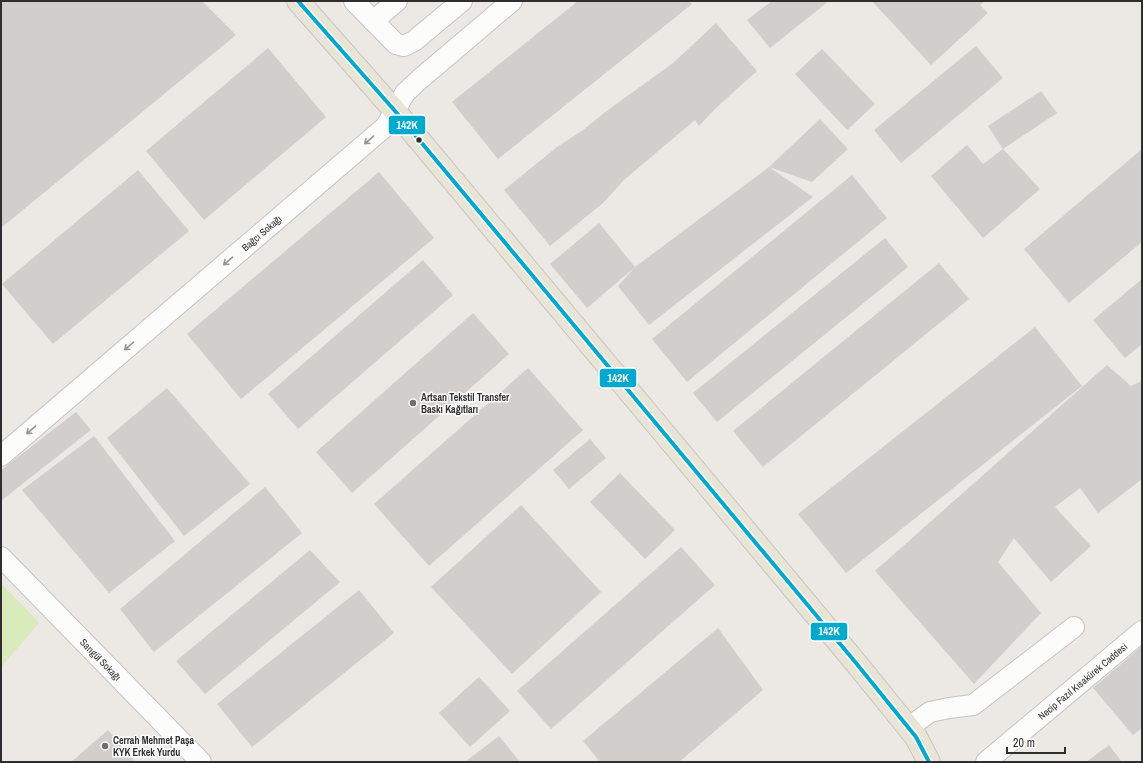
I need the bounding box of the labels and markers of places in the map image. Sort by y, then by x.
unlabelled marker [414,135,424,145]
place label: Artsan Tekstil Transfer Baskı Kağıtları [421,391,510,416]
marker: Artsan Tekstil Transfer Baskı Kağıtları [408,398,418,408]
place label: Cerrah Mehmet Paşa KYK Erkek Yurdu [113,734,195,759]
marker: Cerrah Mehmet Paşa KYK Erkek Yurdu [100,741,110,751]

